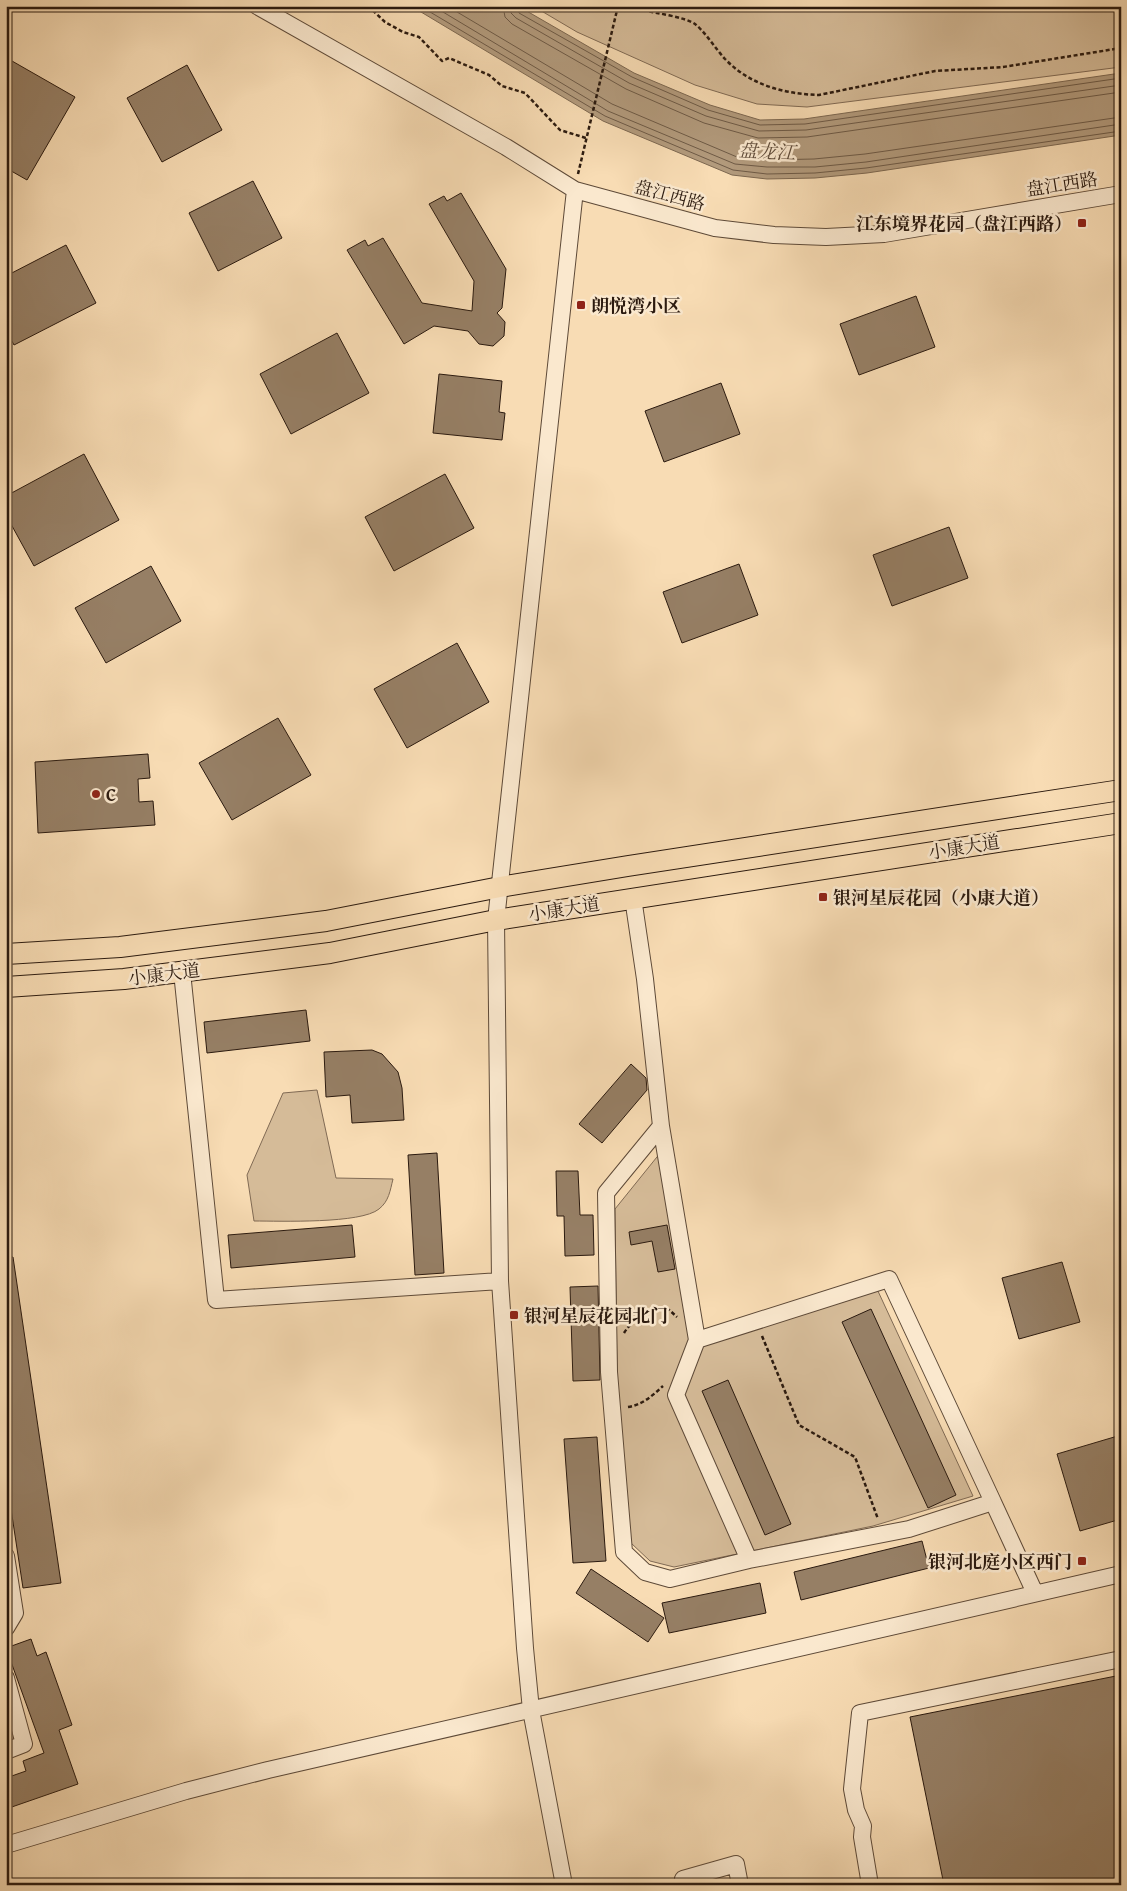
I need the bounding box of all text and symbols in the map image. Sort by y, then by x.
water label: 盘龙江 [738,136,799,167]
street label: 盘江西路 [1024,165,1100,203]
street label: 盘江西路 [632,173,708,217]
place label: 江东境界花园（盘江西路） [856,210,1072,237]
marker: 江东境界花园（盘江西路） [1076,217,1088,229]
place label: 朗悦湾小区 [591,292,681,319]
marker: 朗悦湾小区 [575,299,587,311]
place label: C [106,781,116,808]
marker: C [90,788,102,800]
street label: 小康大道 [926,828,1002,866]
place label: 银河星辰花园（小康大道） [833,884,1049,911]
street label: 小康大道 [526,890,602,928]
marker: 银河星辰花园（小康大道） [817,891,829,903]
street label: 小康大道 [127,956,201,992]
place label: 银河星辰花园北门 [524,1302,668,1329]
marker: 银河星辰花园北门 [508,1309,520,1321]
place label: 银河北庭小区西门 [928,1548,1072,1575]
marker: 银河北庭小区西门 [1076,1555,1088,1567]

